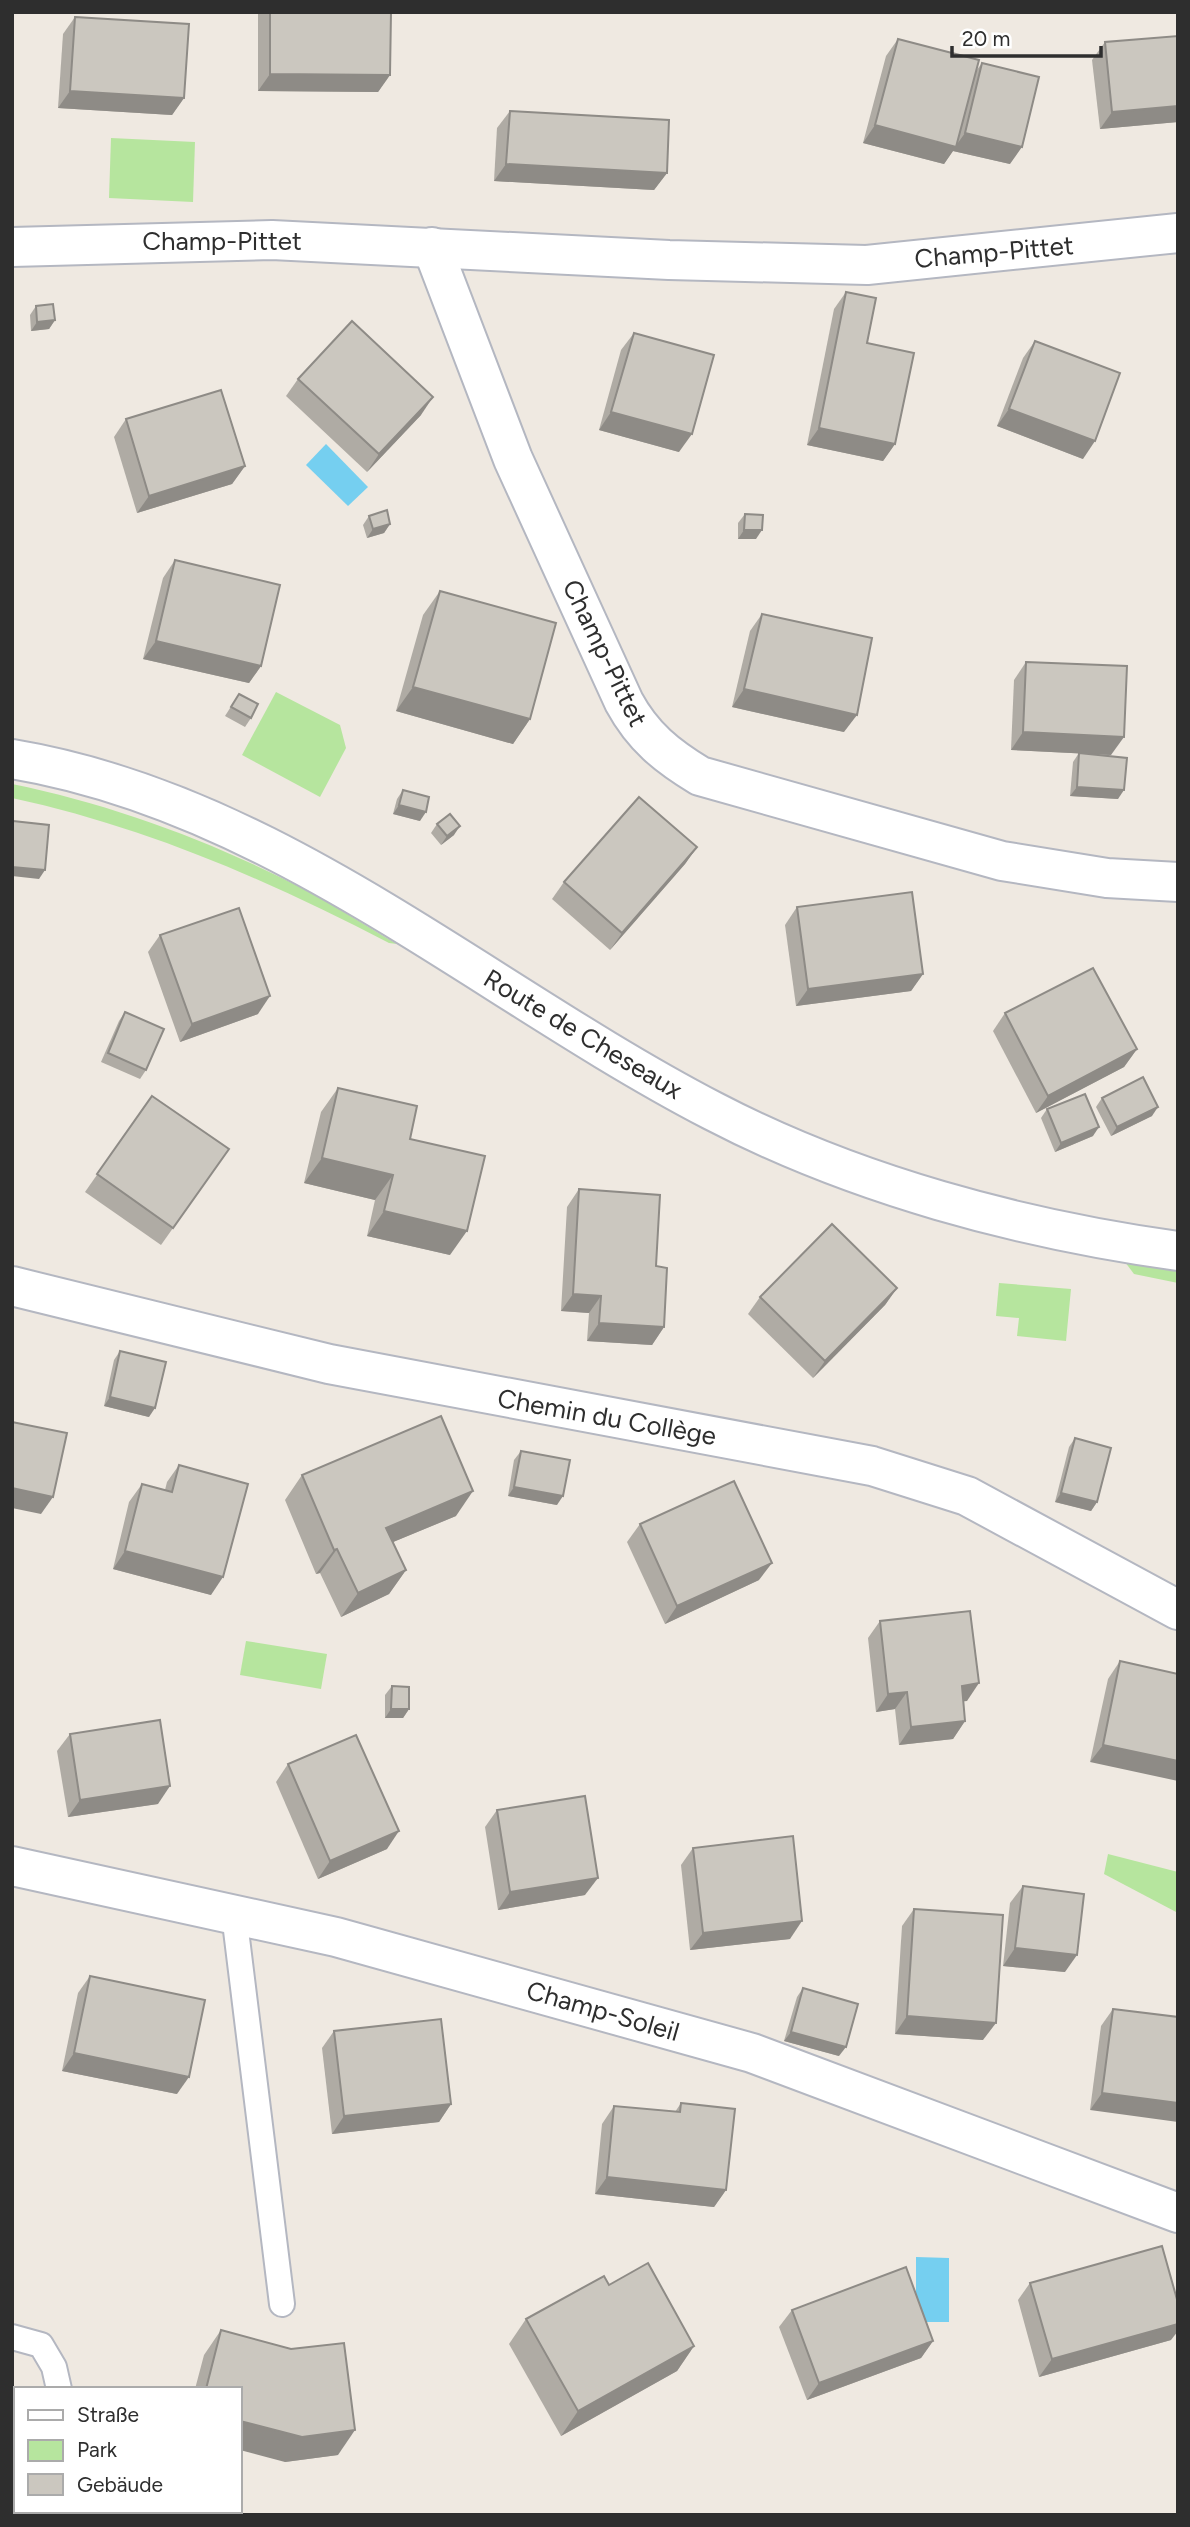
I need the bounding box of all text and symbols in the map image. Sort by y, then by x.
scale bar [952,14,1101,58]
text: 20 m [962,26,1010,51]
street label: Champ-Pittet [142,225,302,257]
street label: Champ-Pittet [913,229,1075,275]
street label: Champ-Pittet [556,574,654,732]
street label: Route de Cheseaux [478,962,689,1106]
street label: Chemin du Collège [495,1382,719,1452]
street label: Champ-Soleil [523,1974,683,2048]
legend [14,2387,242,2513]
text: Straße [77,2402,139,2427]
text: Park [77,2437,118,2462]
text: Gebäude [77,2472,163,2497]

